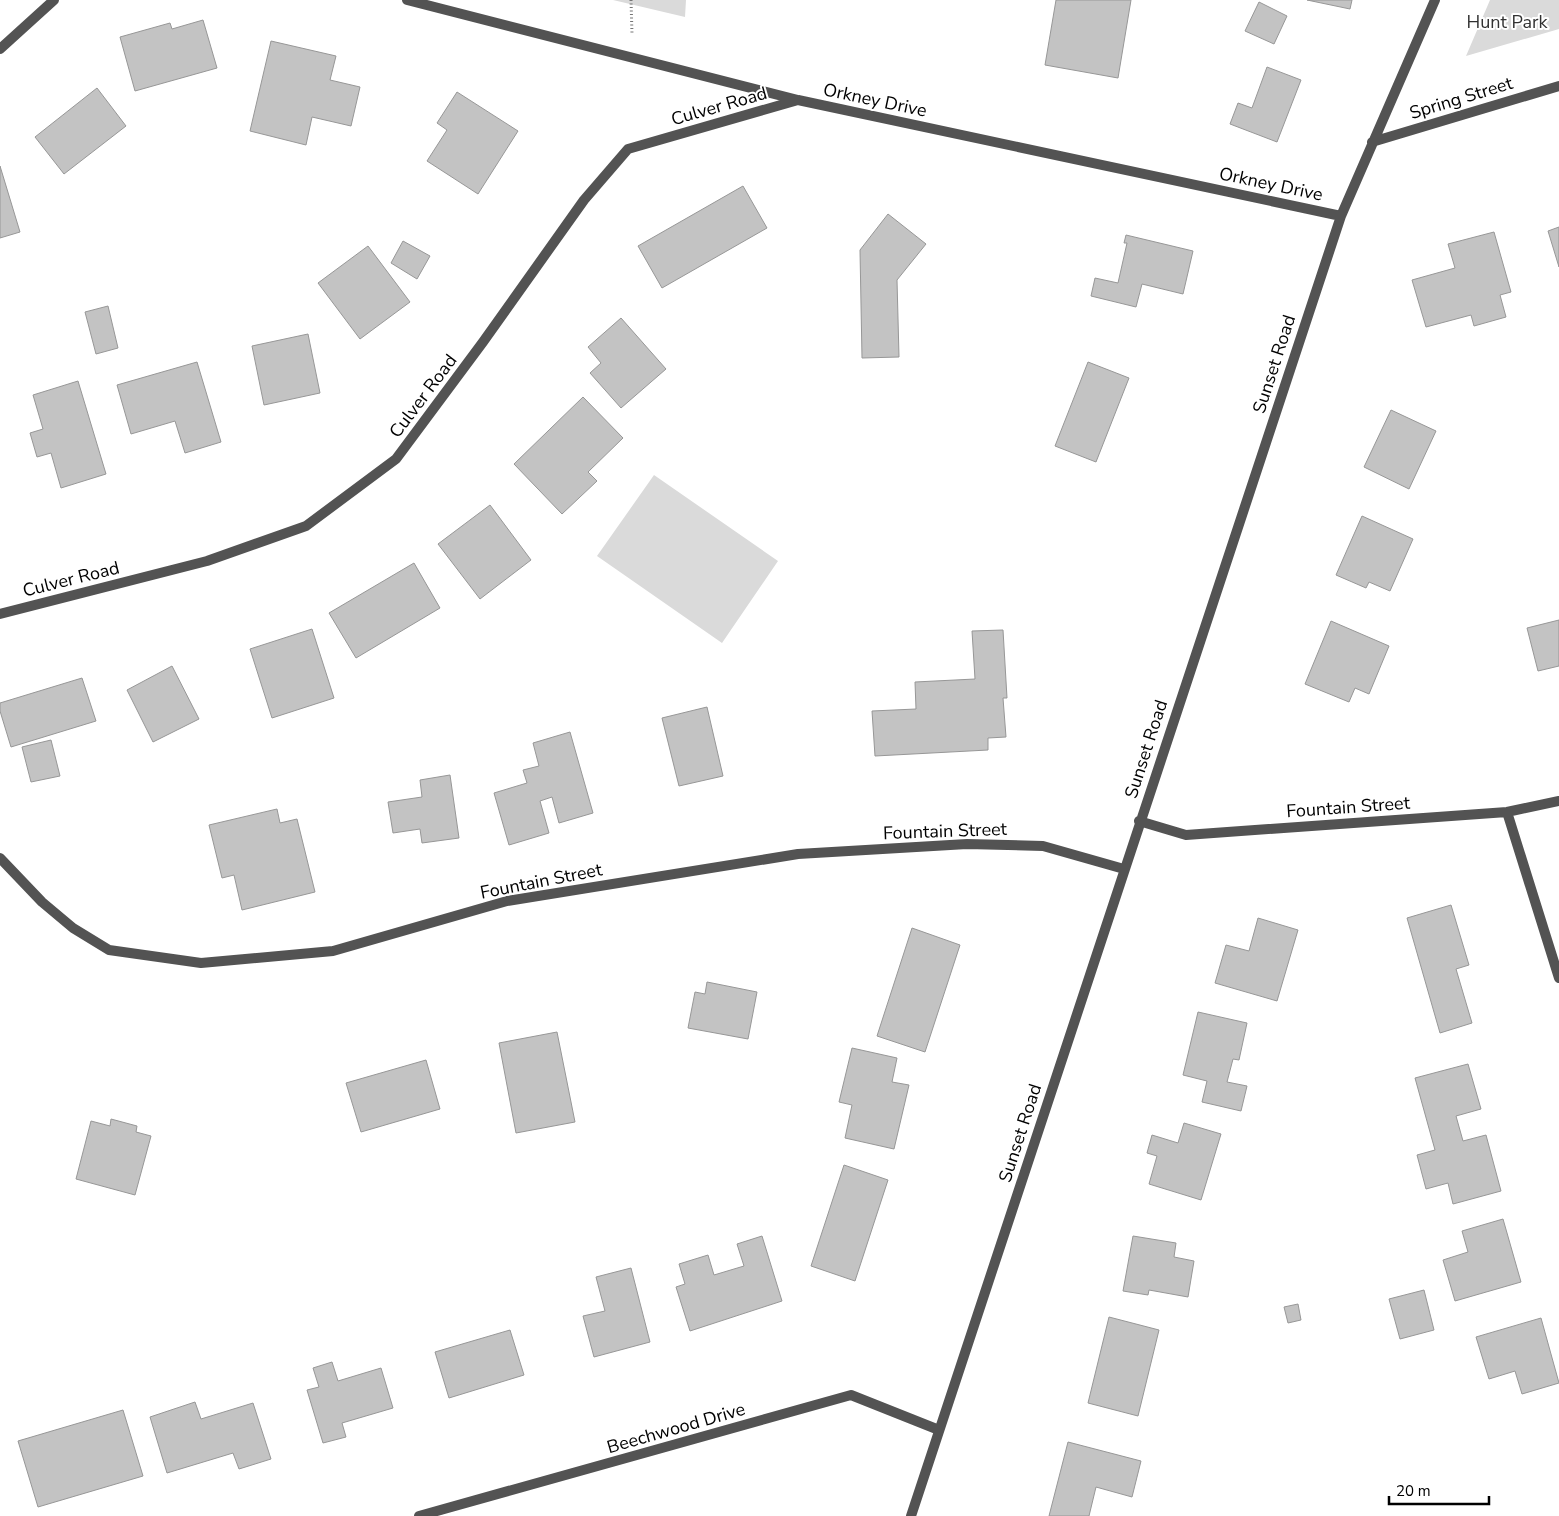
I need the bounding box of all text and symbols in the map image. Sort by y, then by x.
park label: Hunt Park [1467,10,1548,34]
street label: Spring Street [1406,71,1516,125]
street label: Orkney Drive [821,77,929,123]
street label: Culver Road [668,81,770,131]
street label: Orkney Drive [1217,161,1325,207]
street label: Sunset Road [1247,312,1301,416]
street label: Culver Road [384,349,462,443]
street label: Culver Road [20,555,122,603]
street label: Sunset Road [1119,697,1173,801]
street label: Fountain Street [1285,791,1411,823]
street label: Fountain Street [883,817,1008,845]
street label: Fountain Street [478,857,605,905]
street label: Sunset Road [993,1081,1047,1185]
street label: Beechwood Drive [604,1397,748,1459]
scale bar [1389,1474,1489,1506]
text: 20 m [1396,1481,1431,1501]

